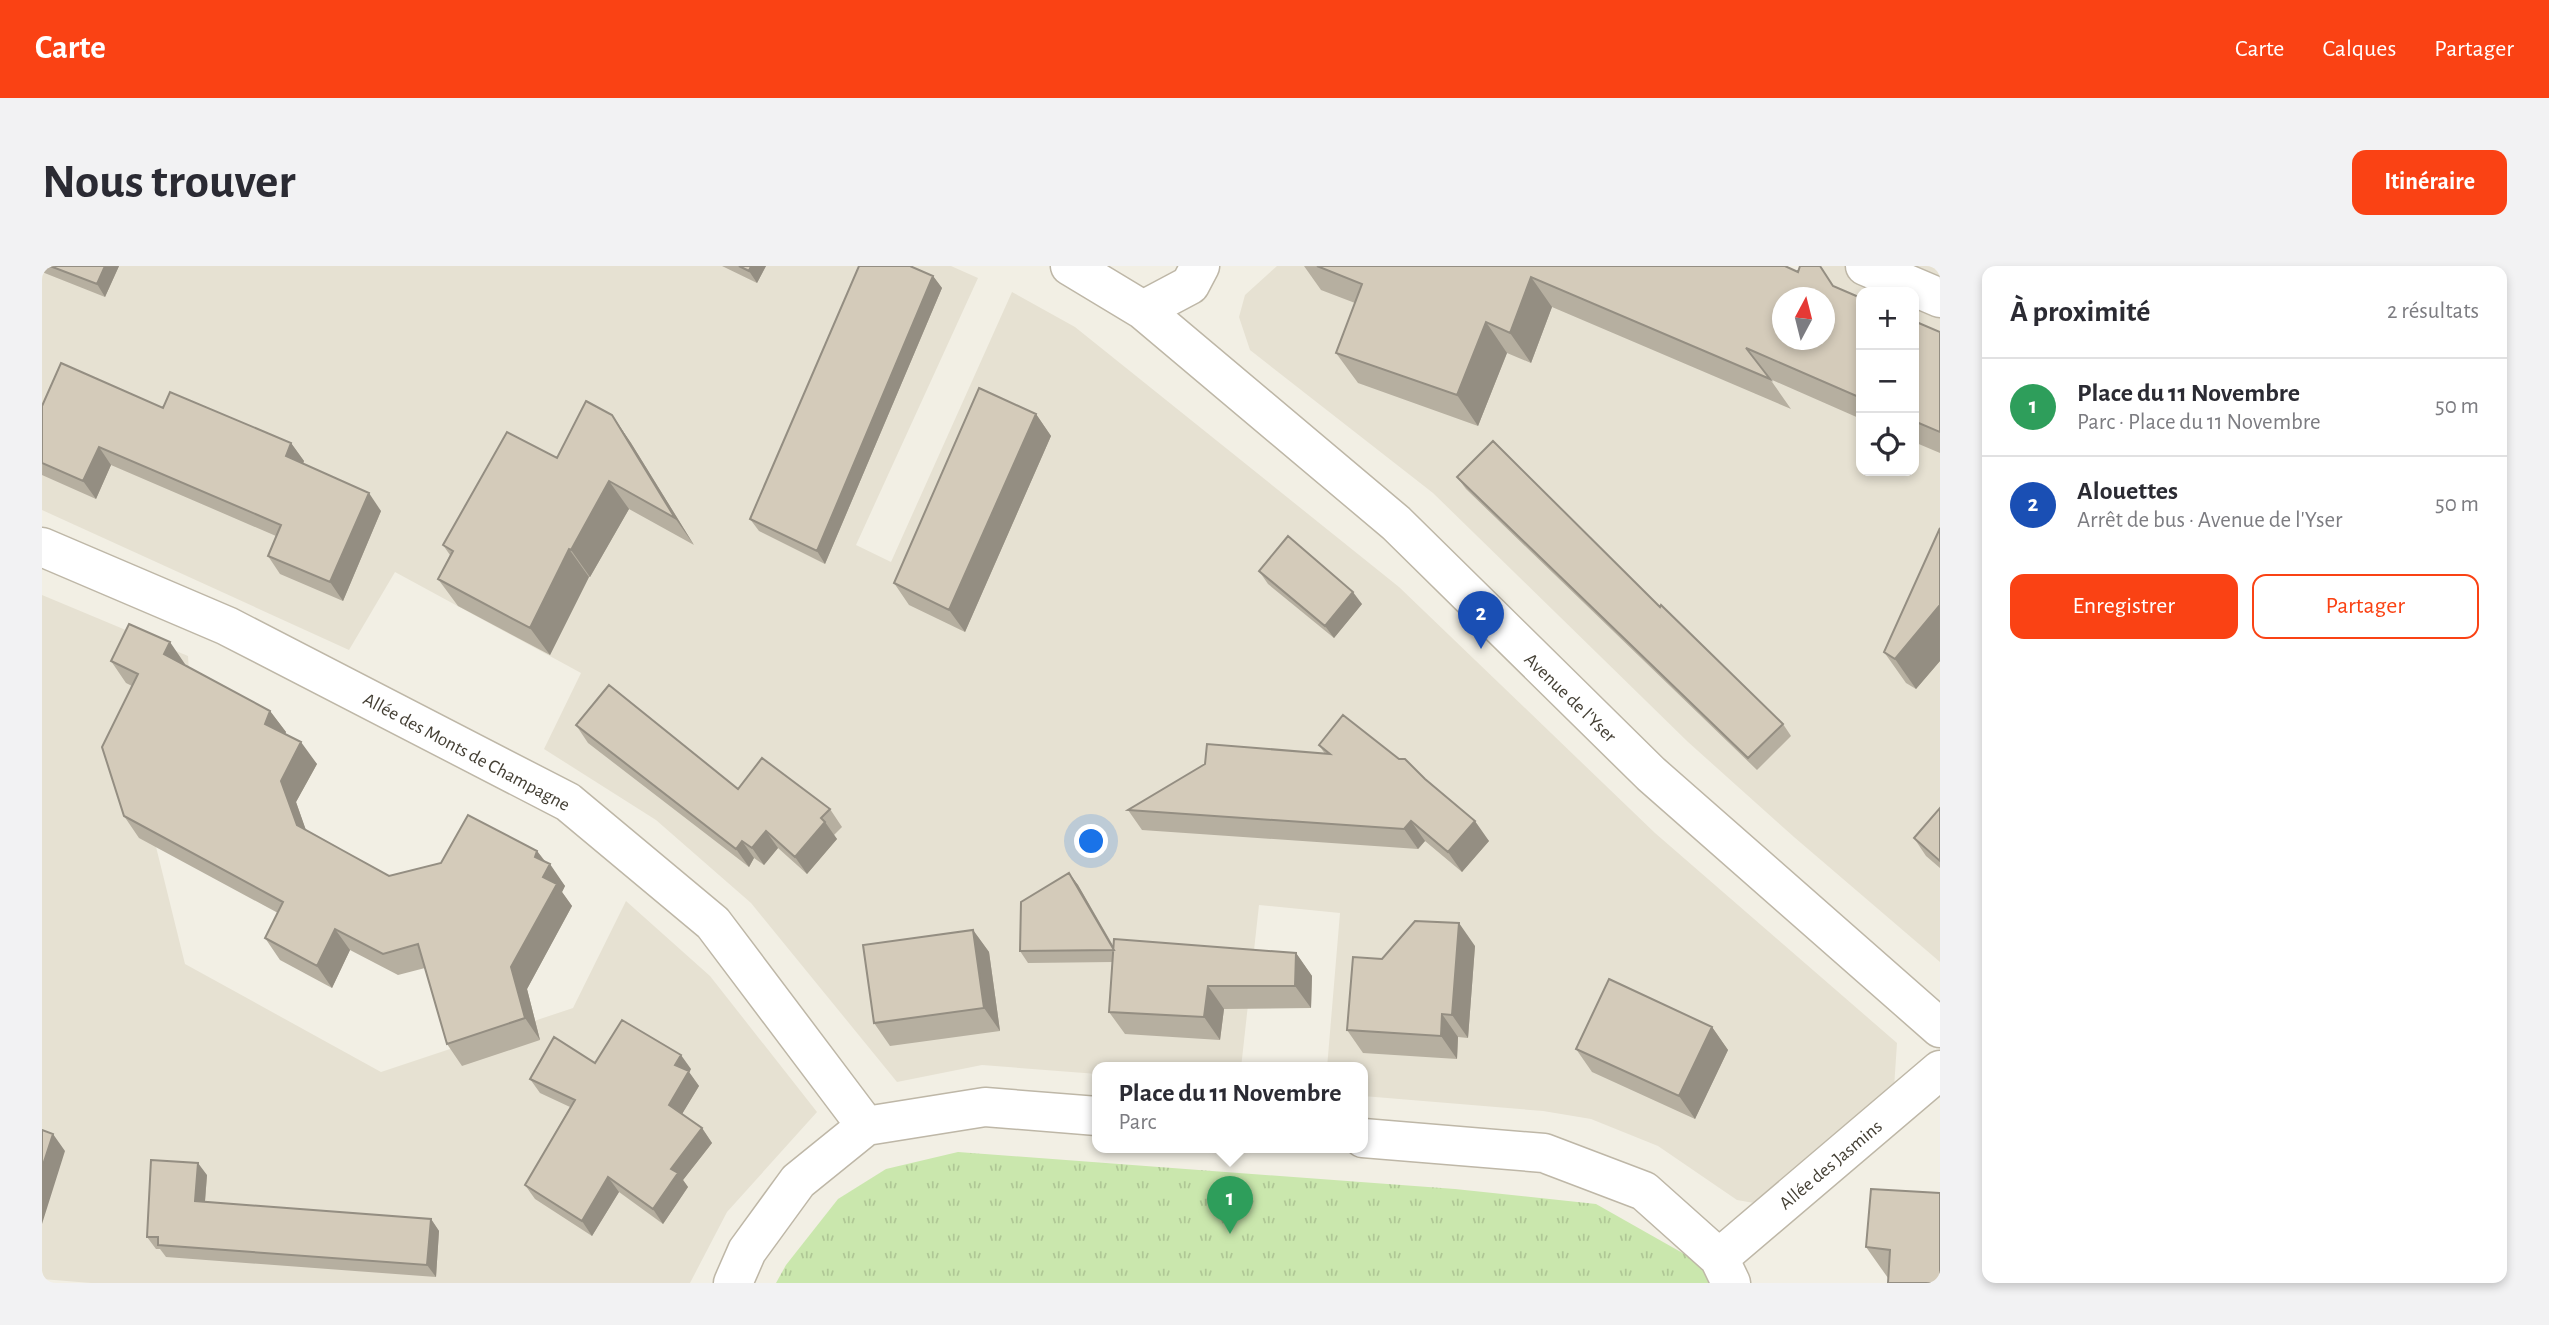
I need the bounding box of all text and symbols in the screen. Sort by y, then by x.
text: Carte [35,32,106,65]
text: Carte [2235,37,2284,61]
text: Calques [2322,37,2396,61]
text: Partager [2434,37,2514,61]
button: Itinéraire [2352,150,2507,215]
text: Nous trouver [42,158,296,207]
north arrow [1772,287,1835,350]
map controls [1856,287,1919,476]
button: + [1856,287,1919,350]
text: À proximité [2010,297,2150,327]
text: 2 résultats [2387,300,2479,323]
button: − [1856,350,1919,413]
text: Place du 11 Novembre [2077,380,2300,406]
text: 1 [2029,395,2037,418]
text: 50 m [2435,395,2479,418]
text: Parc · Place du 11 Novembre [2077,411,2321,434]
button: locate [1856,413,1919,476]
text: Alouettes [2077,478,2178,504]
text: 2 [2028,493,2038,516]
text: 50 m [2435,493,2479,516]
text: Arrêt de bus · Avenue de l'Yser [2077,509,2342,532]
button: Enregistrer [2010,574,2238,639]
button: Partager [2252,574,2479,639]
pin: 2 [1458,591,1504,649]
street label: Avenue de l'Yser [1520,650,1620,746]
street label: Allée des Monts de Champagne [360,690,573,815]
your location [1074,824,1108,858]
popup [1092,1062,1368,1153]
text: Place du 11 Novembre [1118,1080,1342,1106]
text: Parc [1118,1111,1156,1134]
street label: Allée des Jasmins [1776,1117,1886,1213]
pin: 1 [1207,1176,1253,1234]

